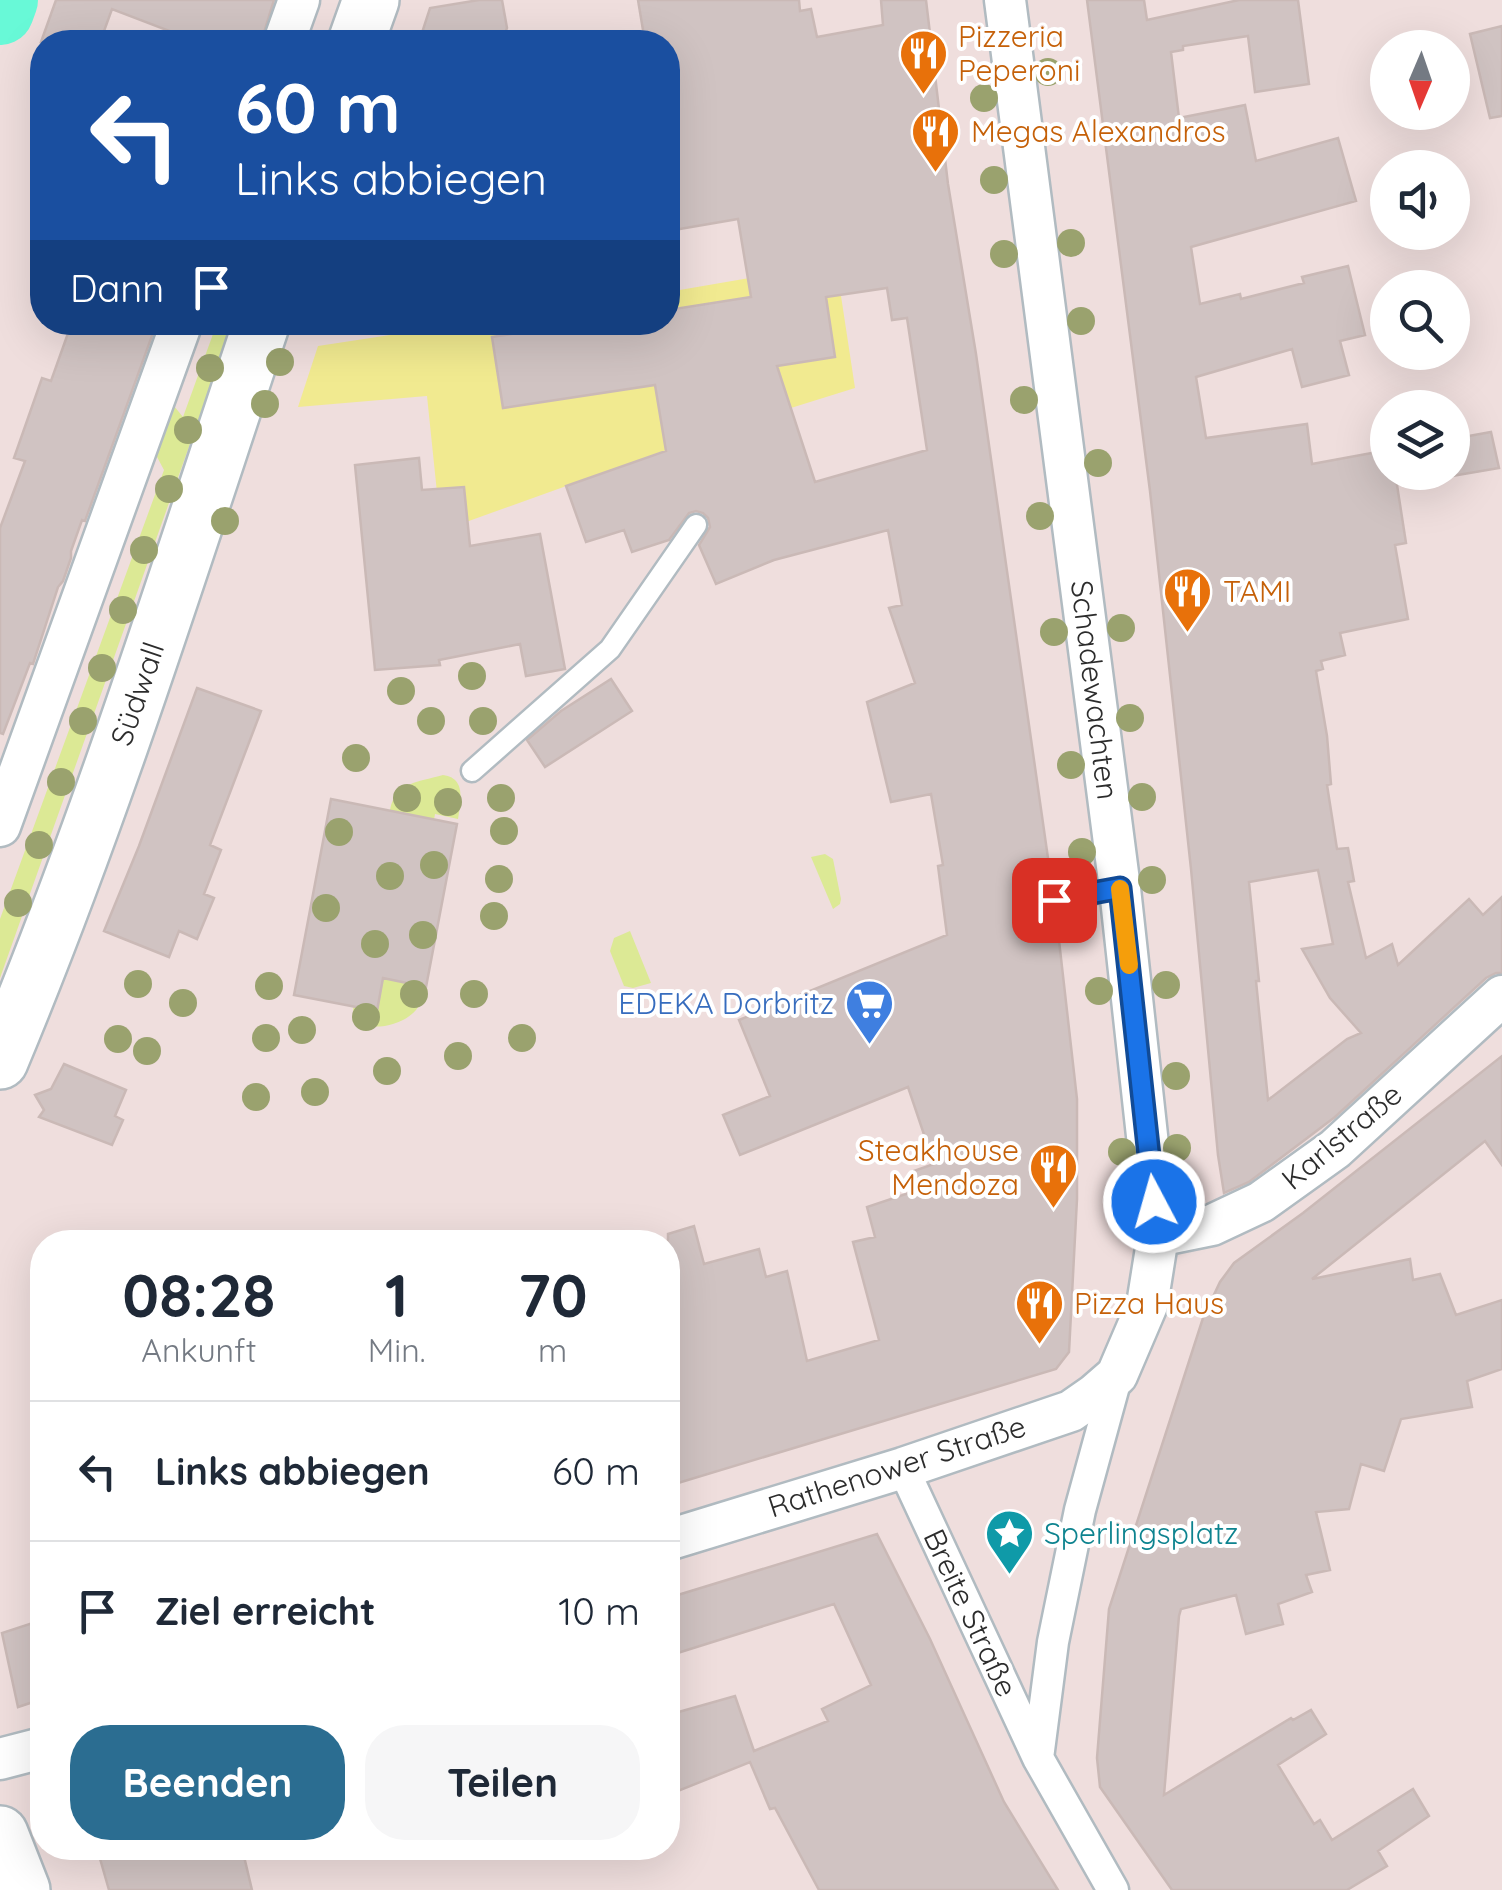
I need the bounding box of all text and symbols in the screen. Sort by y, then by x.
place label: Pizzeria Peperoni [958,17,1080,89]
restaurant icon: Pizzeria Peperoni [897,28,949,96]
north arrow [1370,30,1470,130]
map controls [1370,30,1470,490]
text: 60 m [235,63,401,151]
icon: left [70,70,200,200]
restaurant icon: Megas Alexandros [910,106,962,174]
place label: Megas Alexandros [971,112,1226,150]
text: Links abbiegen [235,150,547,206]
button: sound [1370,150,1470,250]
icon: arrive [184,260,239,315]
text: Dann [70,264,164,312]
button: search [1370,270,1470,370]
button: layers [1370,390,1470,490]
restaurant icon: TAMI [1162,566,1214,634]
place label: TAMI [1223,572,1291,610]
street label: Schadewachten [1063,578,1127,802]
street label: Südwall [102,637,172,750]
pin [1012,858,1097,943]
icon: arrive [1027,873,1082,928]
supermarket icon: EDEKA Dorbritz [843,978,895,1046]
place label: EDEKA Dorbritz [618,984,834,1022]
street label: Karlstraße [1273,1075,1409,1198]
place label: Steakhouse Mendoza [858,1131,1019,1203]
restaurant icon: Steakhouse Mendoza [1028,1142,1080,1210]
position arrow [1102,1150,1206,1254]
text: 08:28 [122,1257,275,1332]
text: 1 [385,1257,408,1332]
text: 70 [518,1257,588,1332]
restaurant icon: Pizza Haus [1013,1278,1065,1346]
place label: Pizza Haus [1074,1284,1224,1322]
text: Ankunft [141,1330,257,1370]
text: Min. [368,1330,425,1370]
text: m [538,1330,567,1370]
street label: Rathenower Straße [763,1406,1030,1526]
icon: left [70,1444,125,1499]
text: Links abbiegen [155,1447,430,1495]
text: 60 m [552,1447,640,1495]
place icon: Sperlingsplatz [983,1508,1035,1576]
place label: Sperlingsplatz [1044,1514,1239,1552]
street label: Breite Straße [916,1523,1026,1702]
icon: arrive [70,1584,125,1639]
text: Ziel erreicht [155,1587,375,1635]
text: 10 m [558,1587,640,1635]
button: Beenden [70,1725,345,1840]
button: Teilen [365,1725,640,1840]

